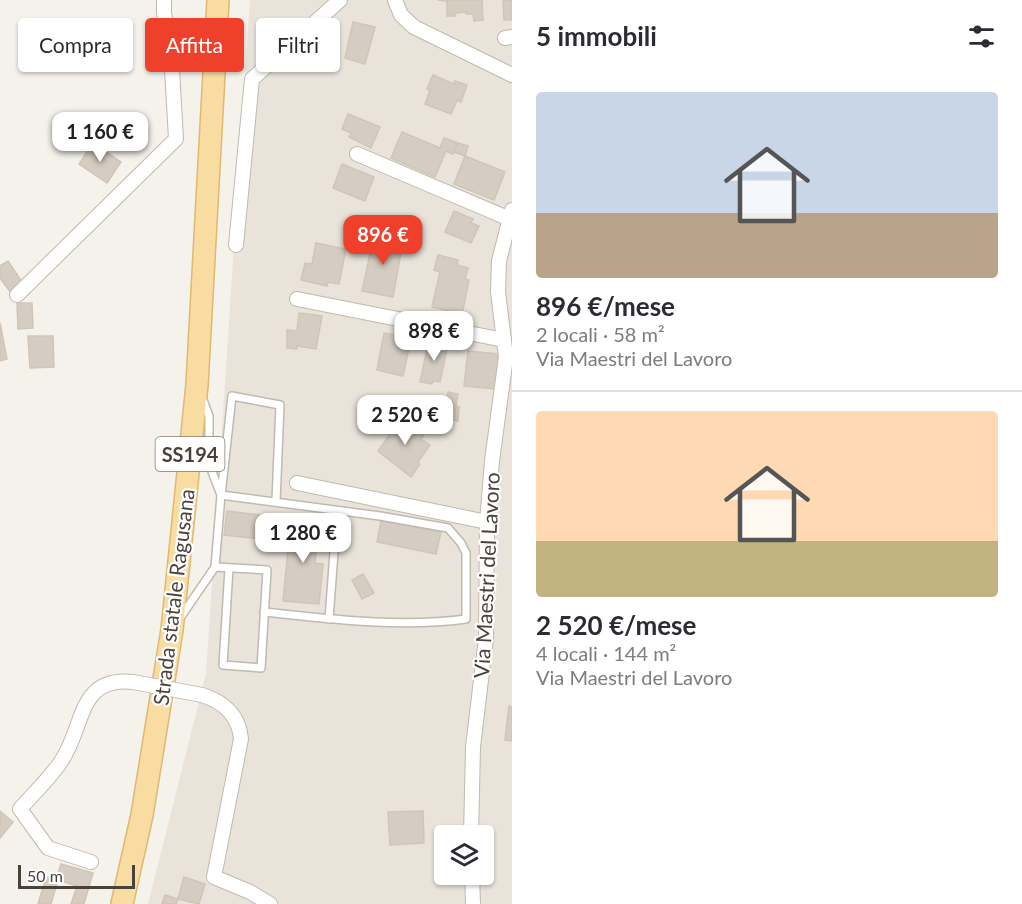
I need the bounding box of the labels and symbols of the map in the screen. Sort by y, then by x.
pin: 1 160 € [45,112,155,163]
pin: 896 € [341,215,425,266]
pin: 898 € [392,311,476,362]
pin: 2 520 € [350,395,460,446]
road number: SS194 [156,437,225,471]
street label: Via Maestri del Lavoro [468,471,504,679]
street label: Strada statale Ragusana [147,487,199,707]
pin: 1 280 € [248,513,358,564]
scale bar [18,862,135,890]

